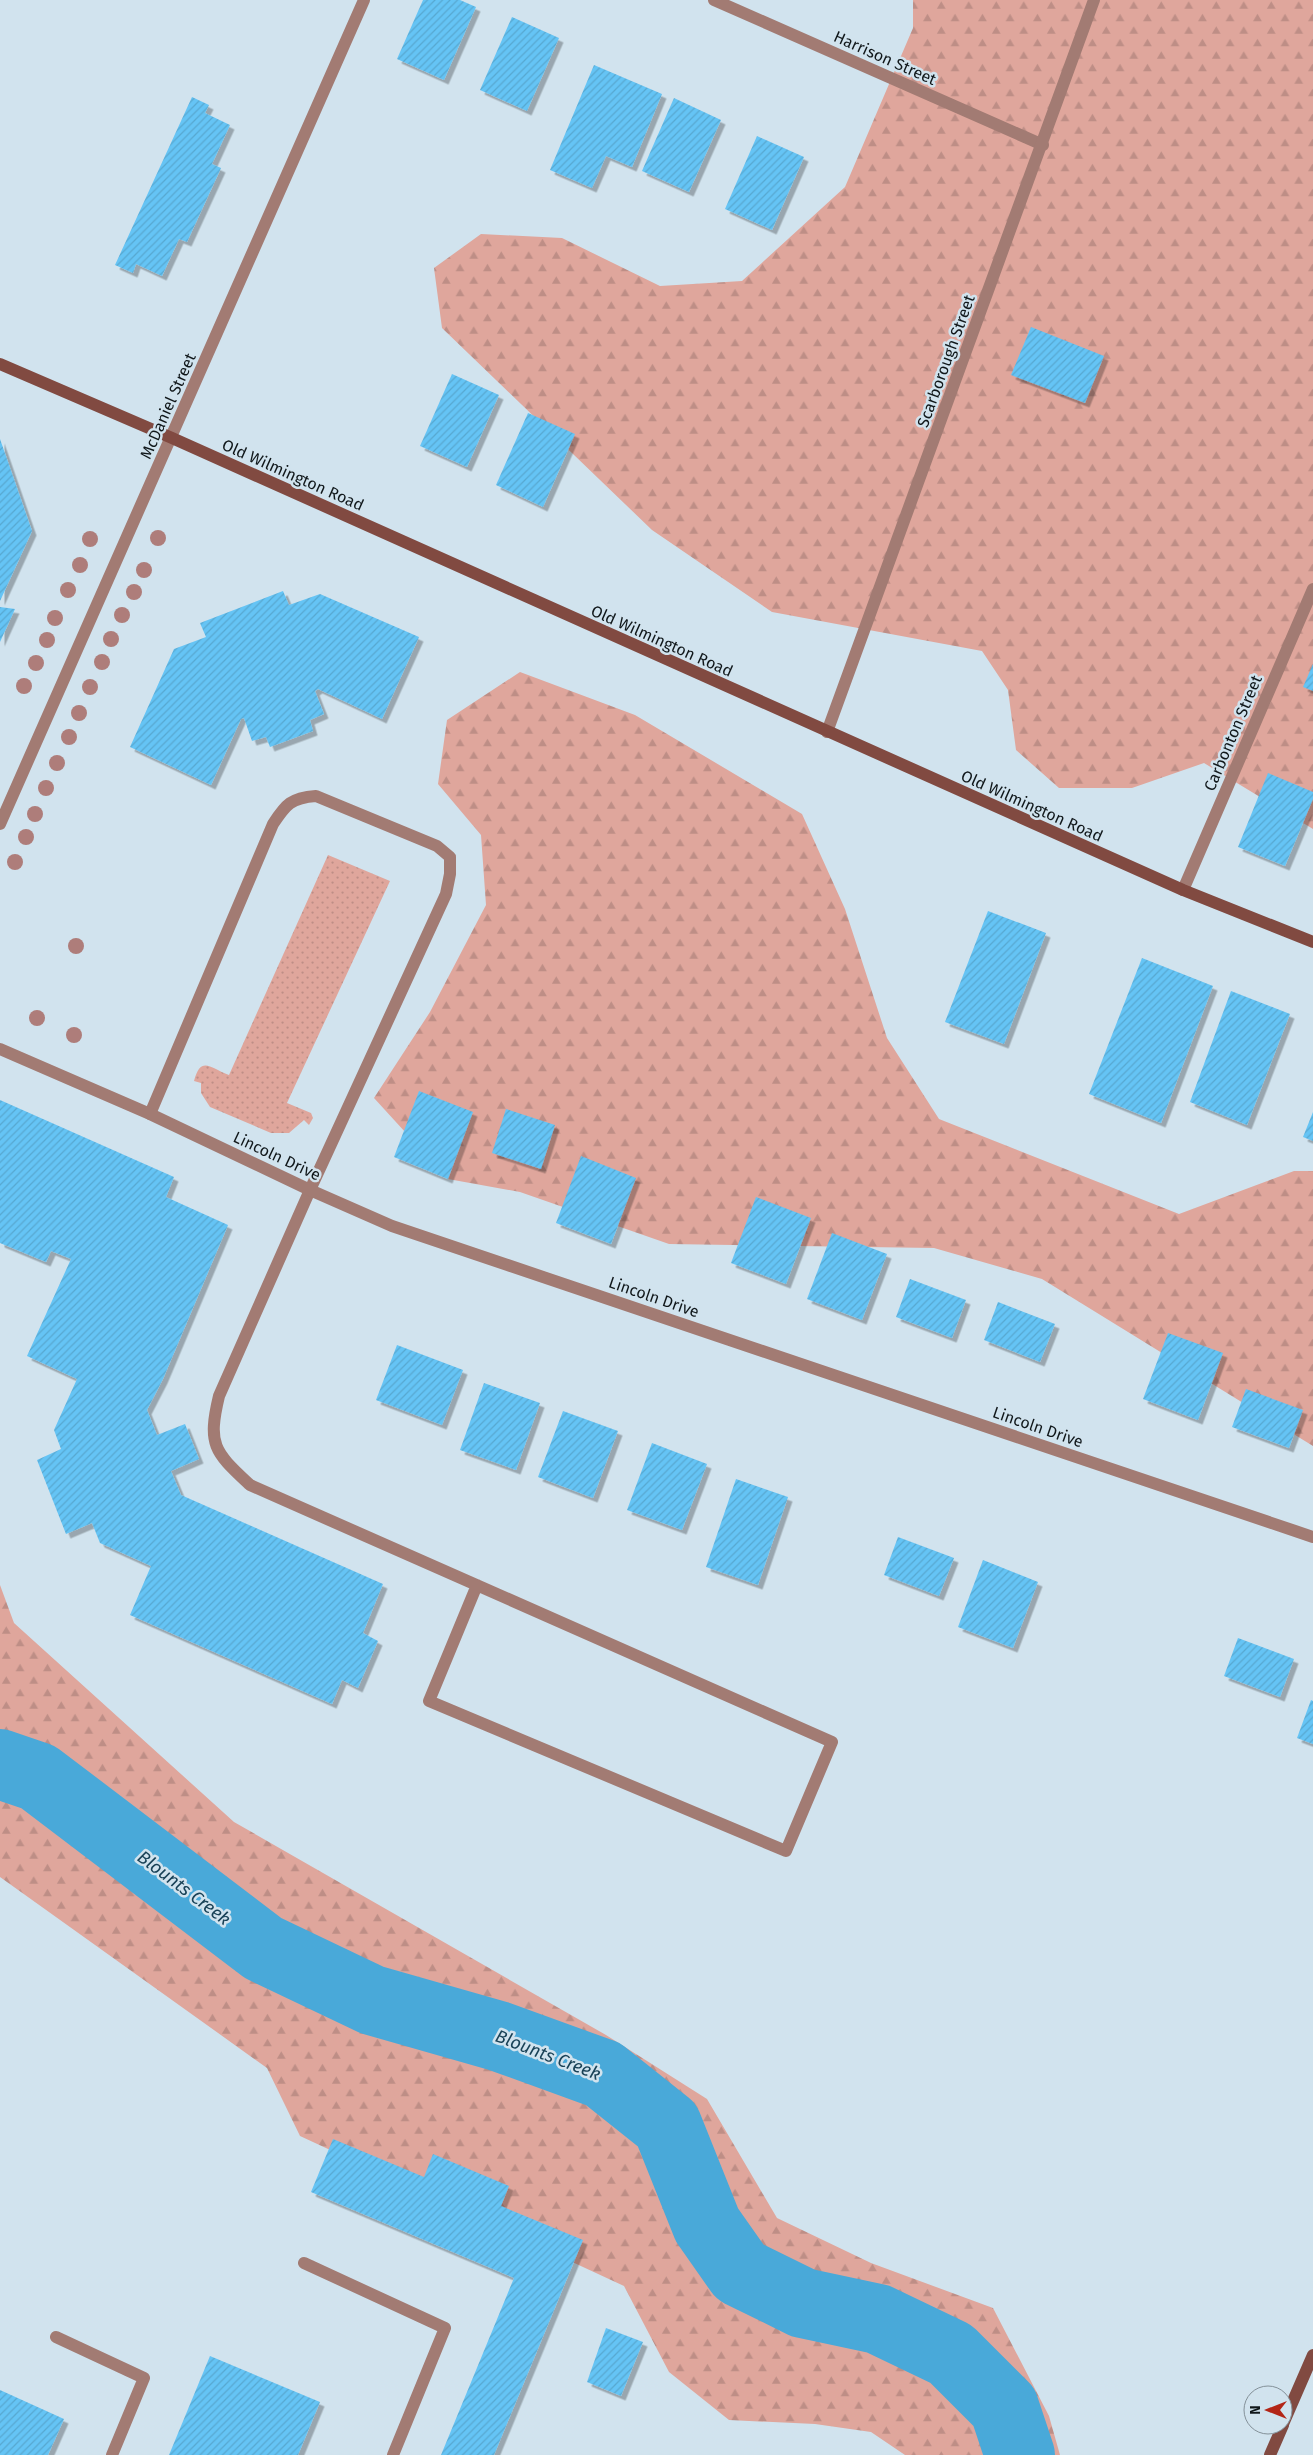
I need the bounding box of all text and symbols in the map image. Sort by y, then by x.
street label: Harrison Street [831,27,939,89]
street label: Scarborough Street [913,292,979,430]
street label: McDaniel Street [136,350,200,462]
street label: Old Wilmington Road [219,435,367,515]
street label: Old Wilmington Road [588,601,736,681]
street label: Carbonton Street [1200,672,1266,794]
street label: Old Wilmington Road [958,766,1106,846]
street label: Lincoln Drive [230,1127,324,1185]
street label: Lincoln Drive [606,1273,702,1321]
street label: Lincoln Drive [990,1403,1086,1451]
water label: Blounts Creek [133,1846,235,1930]
water label: Blounts Creek [492,2025,604,2085]
north arrow [1243,2385,1293,2435]
text: N [1247,2405,1264,2415]

